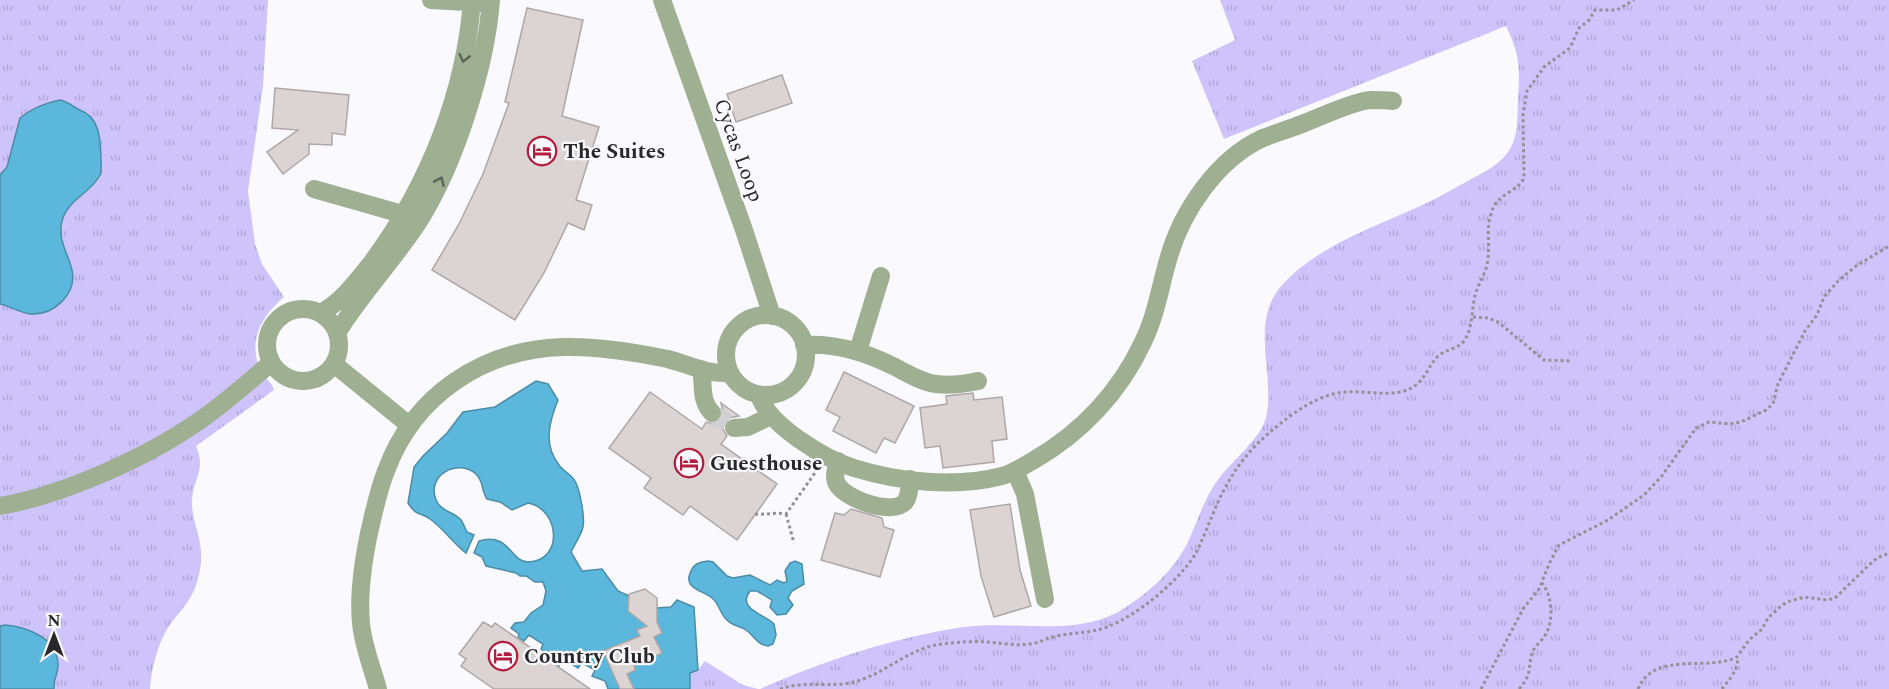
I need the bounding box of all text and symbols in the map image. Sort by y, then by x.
one-way arrow [458,53,471,63]
street label: Cycas Loop [705,94,772,207]
hotel icon: The Suites [526,135,558,167]
place label: The Suites [563,136,665,168]
one-way arrow [433,176,445,187]
hotel icon: Guesthouse [673,447,705,479]
place label: Guesthouse [710,448,822,480]
north arrow [24,605,84,665]
text: N [47,609,61,633]
hotel icon: Country Club [487,640,519,672]
place label: Country Club [524,641,655,673]

